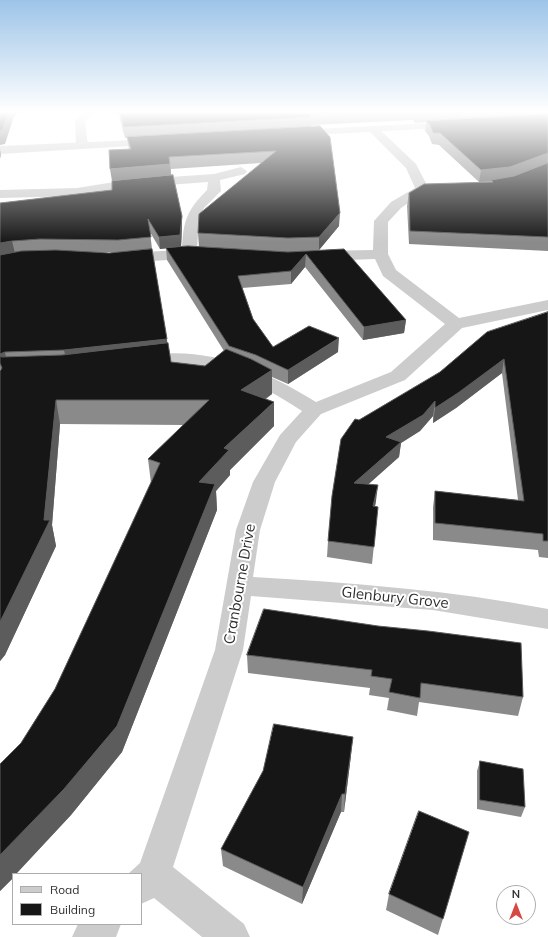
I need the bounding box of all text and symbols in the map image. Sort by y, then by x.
street label: Cranbourne Drive [221,522,259,646]
street label: Glenbury Grove [341,583,449,613]
legend [12,873,142,925]
text: Road [50,882,79,897]
north arrow [496,885,536,925]
text: N [512,887,520,901]
text: Building [50,902,95,917]

